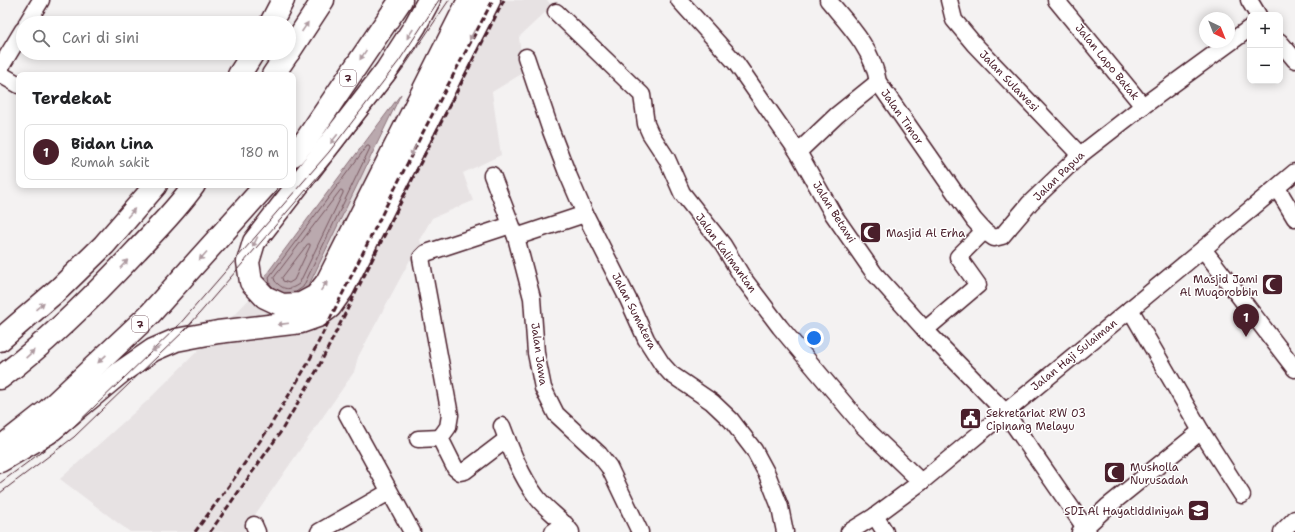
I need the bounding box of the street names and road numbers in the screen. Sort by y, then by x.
street label: Jalan Lapo Batak [1072,21,1142,103]
street label: Jalan Sulawesi [976,47,1042,115]
road number: 7 [340,70,356,86]
street label: Jalan Timor [877,86,927,148]
street label: Jalan Papua [1030,148,1088,204]
street label: Jalan Betawi [809,178,859,246]
street label: Jalan Kalimantan [692,210,760,296]
street label: Jalan Sumatera [608,270,660,352]
street label: Jalan Haji Sulaiman [1028,315,1120,394]
road number: 7 [132,316,148,332]
street label: Jalan Jawa [527,322,551,386]

